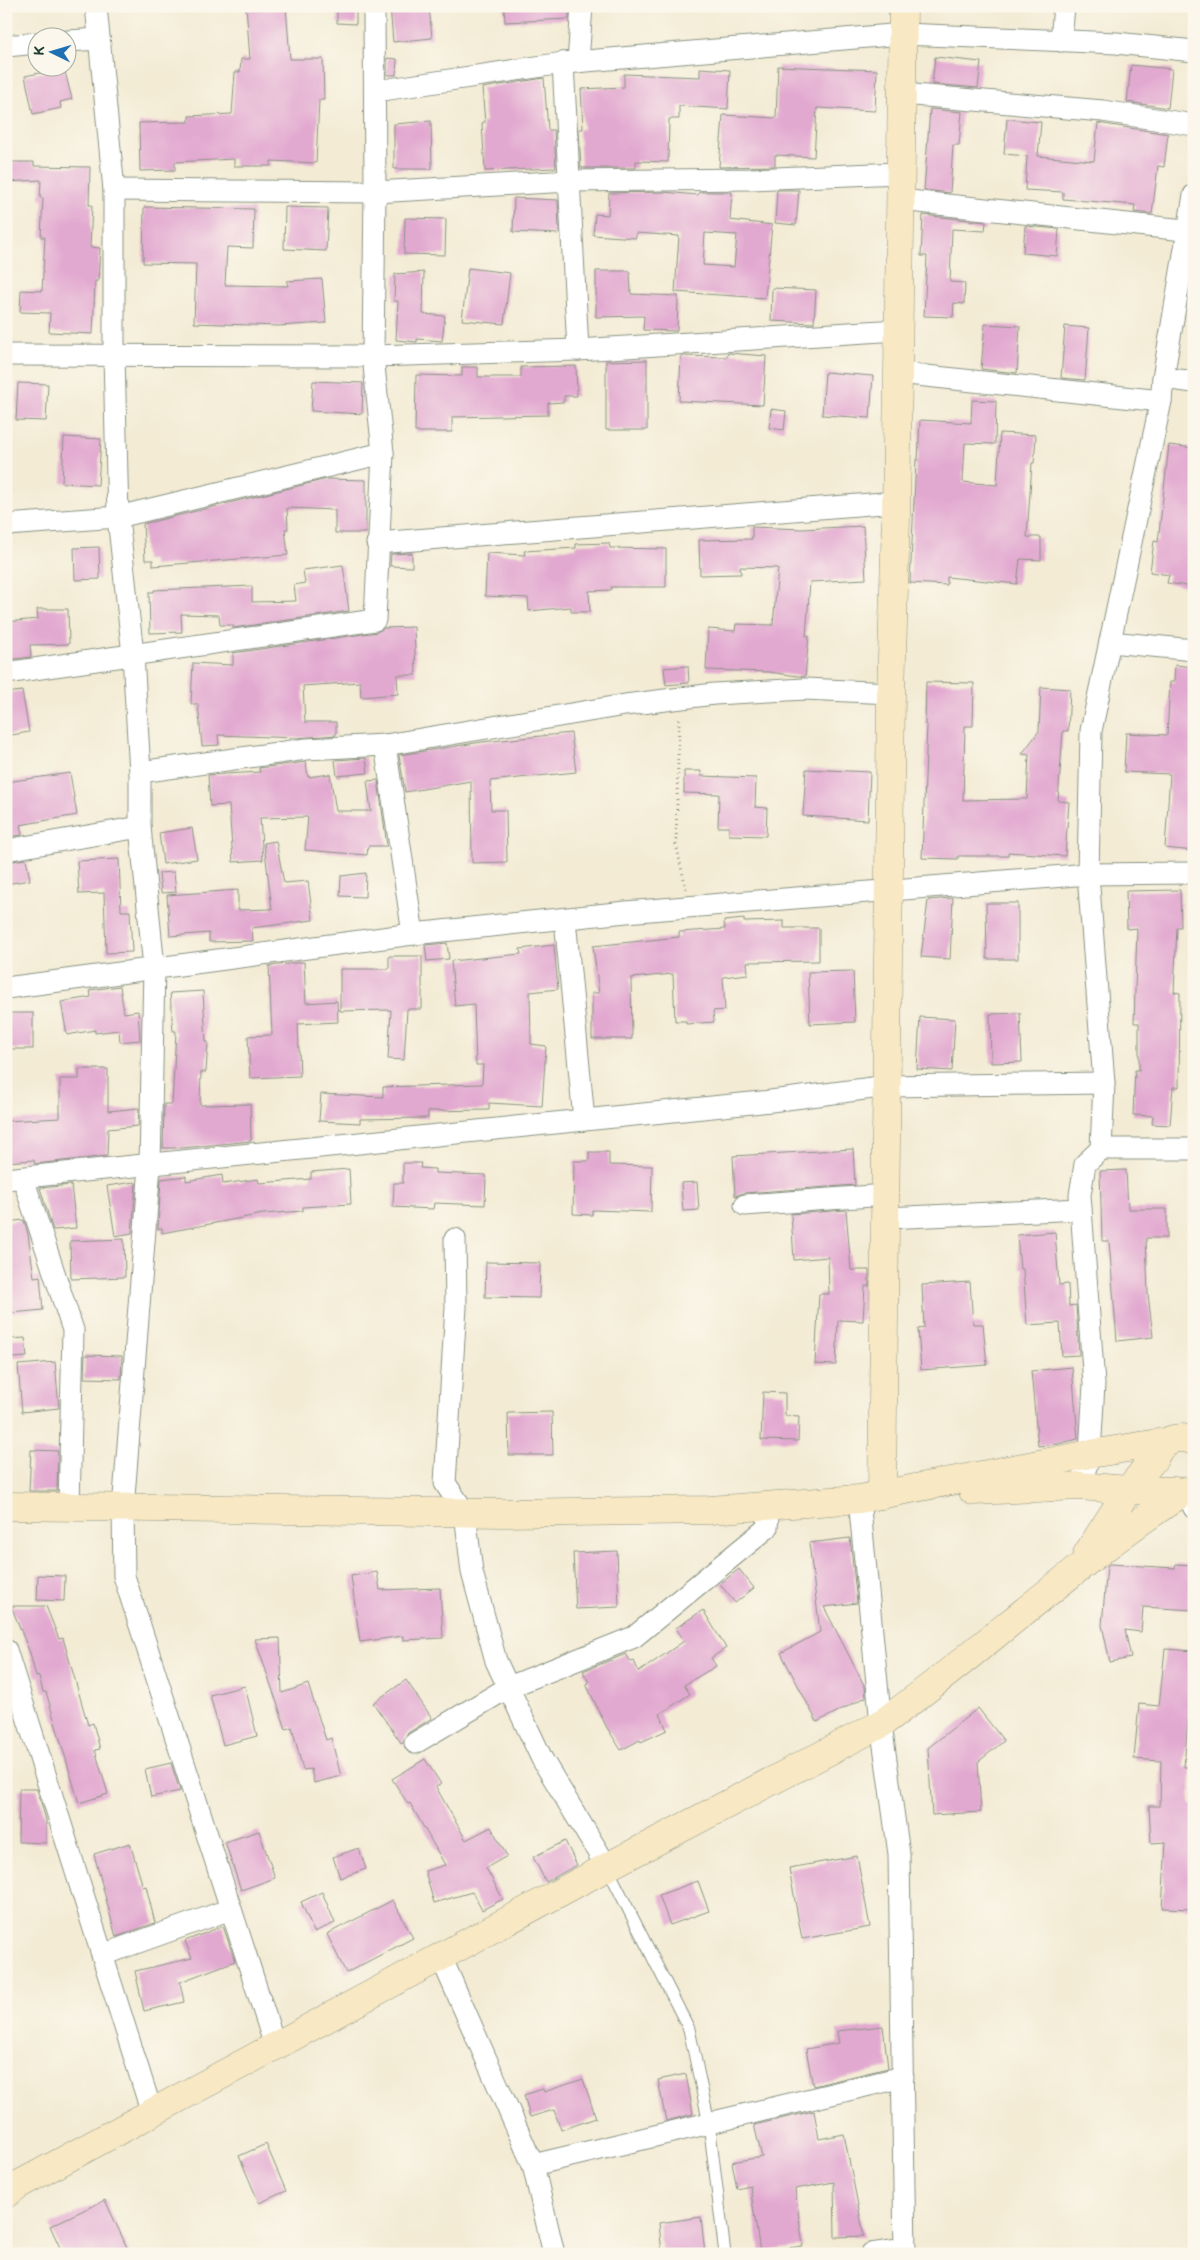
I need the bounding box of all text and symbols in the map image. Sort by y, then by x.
north arrow [28,28,78,78]
text: K [31,45,48,56]

